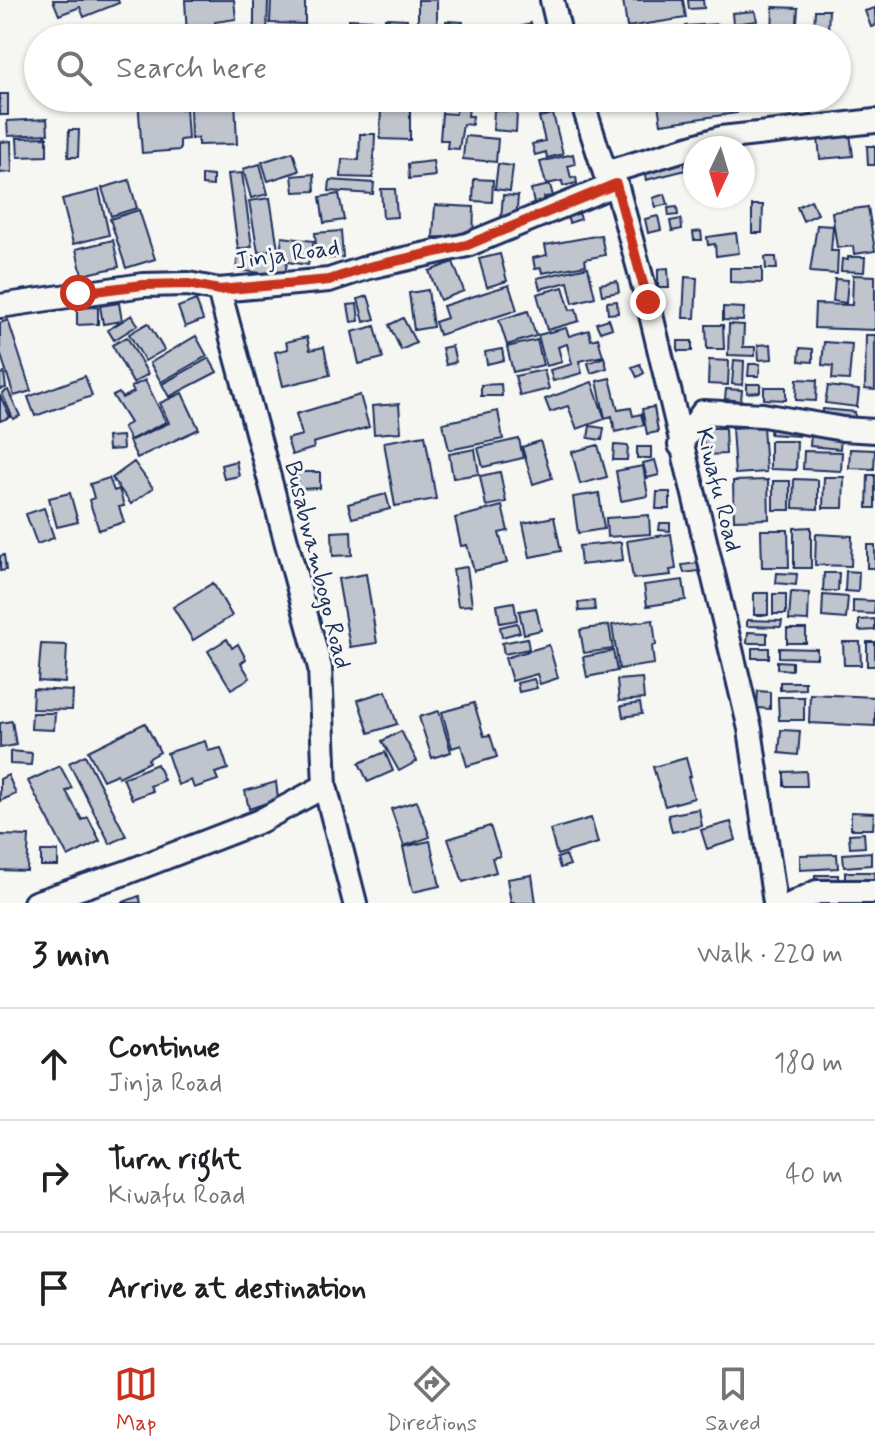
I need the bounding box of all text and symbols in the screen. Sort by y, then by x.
search box [24,24,851,112]
icon: search [52,46,96,90]
text: Search here [116,49,267,88]
north arrow [683,136,755,208]
street label: Jinja Road [233,232,341,278]
route start [60,275,96,311]
route end [630,284,666,320]
street label: Kiwafu Road [688,425,748,555]
street label: Busabwambogo Road [276,458,358,672]
text: 3 min [32,933,110,978]
text: Walk · 220 m [697,938,843,972]
text: Continue [108,1028,220,1067]
icon: ahead [32,1042,76,1086]
text: 180 m [774,1047,843,1081]
text: Jinja Road [108,1067,222,1101]
text: Turn right [108,1140,241,1179]
icon: right [32,1154,76,1198]
text: 40 m [785,1159,843,1193]
text: Kiwafu Road [108,1179,245,1213]
icon: arrive [32,1266,76,1310]
text: Arrive at destination [108,1269,366,1308]
tab: Map [114,1362,158,1438]
tab: Directions [386,1362,477,1438]
tab: Saved [705,1362,761,1438]

